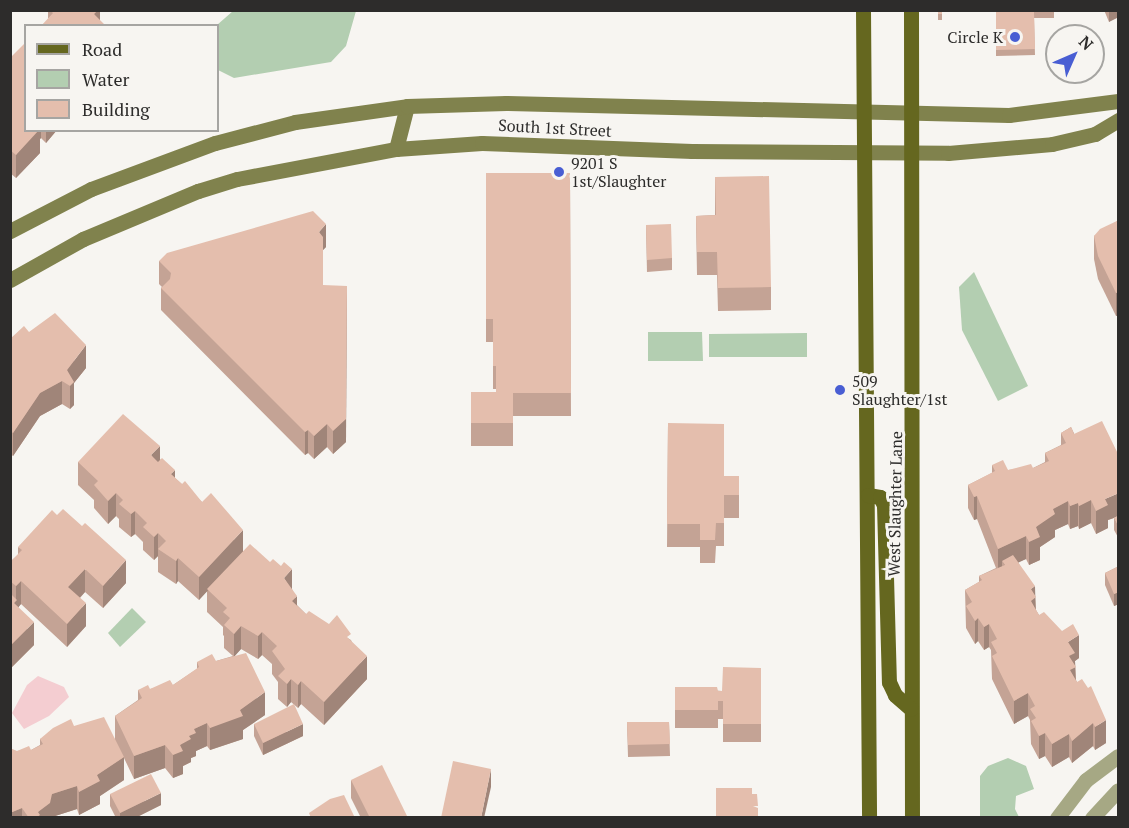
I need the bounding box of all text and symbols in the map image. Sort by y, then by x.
legend [24,24,219,132]
north arrow [1045,24,1105,84]
place label: Circle K [947,27,1003,47]
marker: Circle K [1008,30,1022,44]
text: N [1074,31,1098,55]
text: Road [82,37,122,61]
text: Water [82,67,129,91]
text: Building [82,97,150,121]
street label: South 1st Street [498,115,612,141]
place label: 9201 S 1st/Slaughter [571,153,666,191]
marker: 9201 S 1st/Slaughter [552,165,566,179]
place label: 509 Slaughter/1st [852,371,947,409]
marker: 509 Slaughter/1st [833,383,847,397]
street label: West Slaughter Lane [884,431,906,577]

